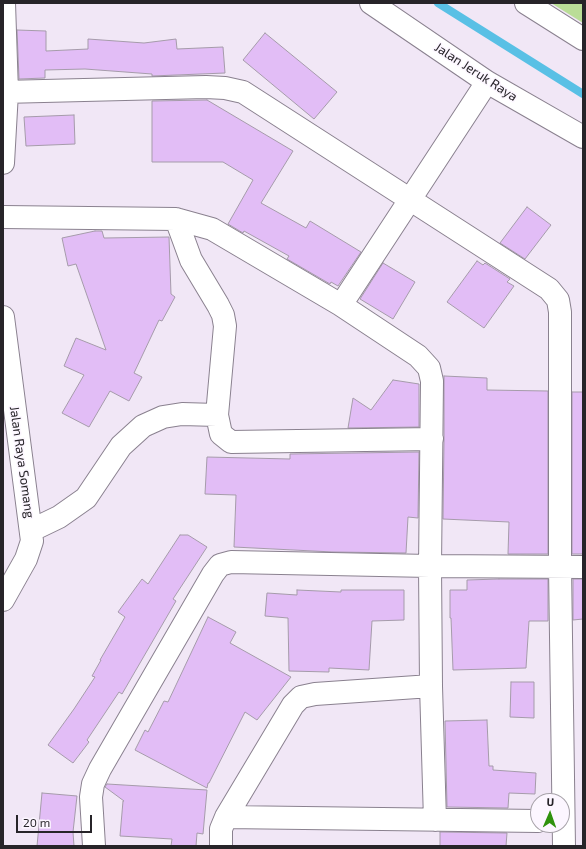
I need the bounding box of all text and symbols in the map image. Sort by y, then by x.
street label: Jalan Jeruk Raya [432,39,520,105]
street label: Jalan Raya Somang [6,405,38,519]
north arrow [530,793,570,833]
text: U [546,795,554,808]
scale bar [18,807,94,833]
text: 20 m [23,815,50,829]

